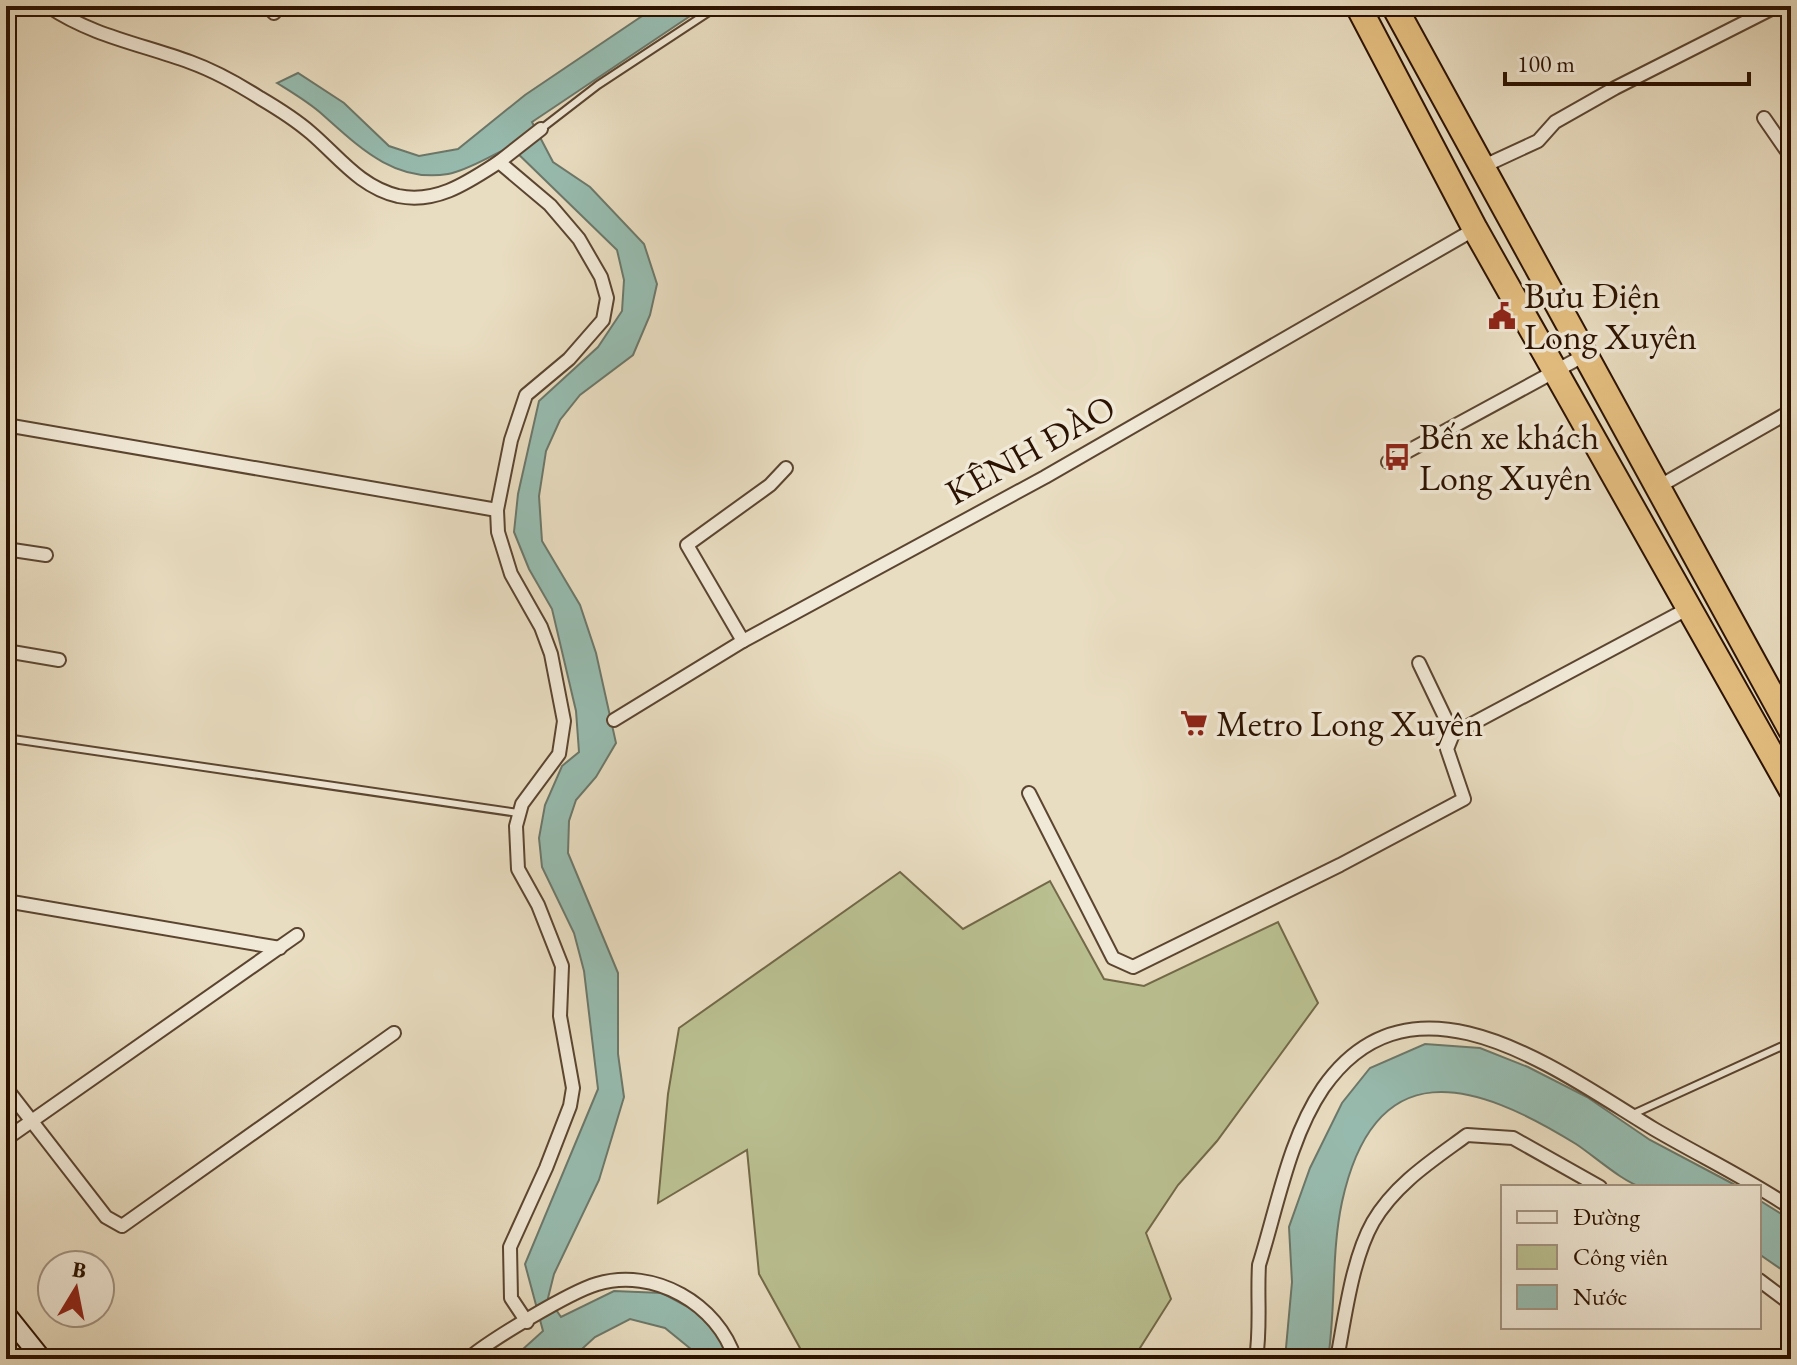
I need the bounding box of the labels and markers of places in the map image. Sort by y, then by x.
place label: Bưu Điện Long Xuyên [1524,272,1697,360]
public building icon: Bưu Điện Long Xuyên [1487,301,1517,331]
place label: Bến xe khách Long Xuyên [1419,413,1599,501]
bus stop icon: Bến xe khách Long Xuyên [1382,442,1412,472]
place label: Metro Long Xuyên [1216,700,1483,747]
supermarket icon: Metro Long Xuyên [1179,708,1209,738]

